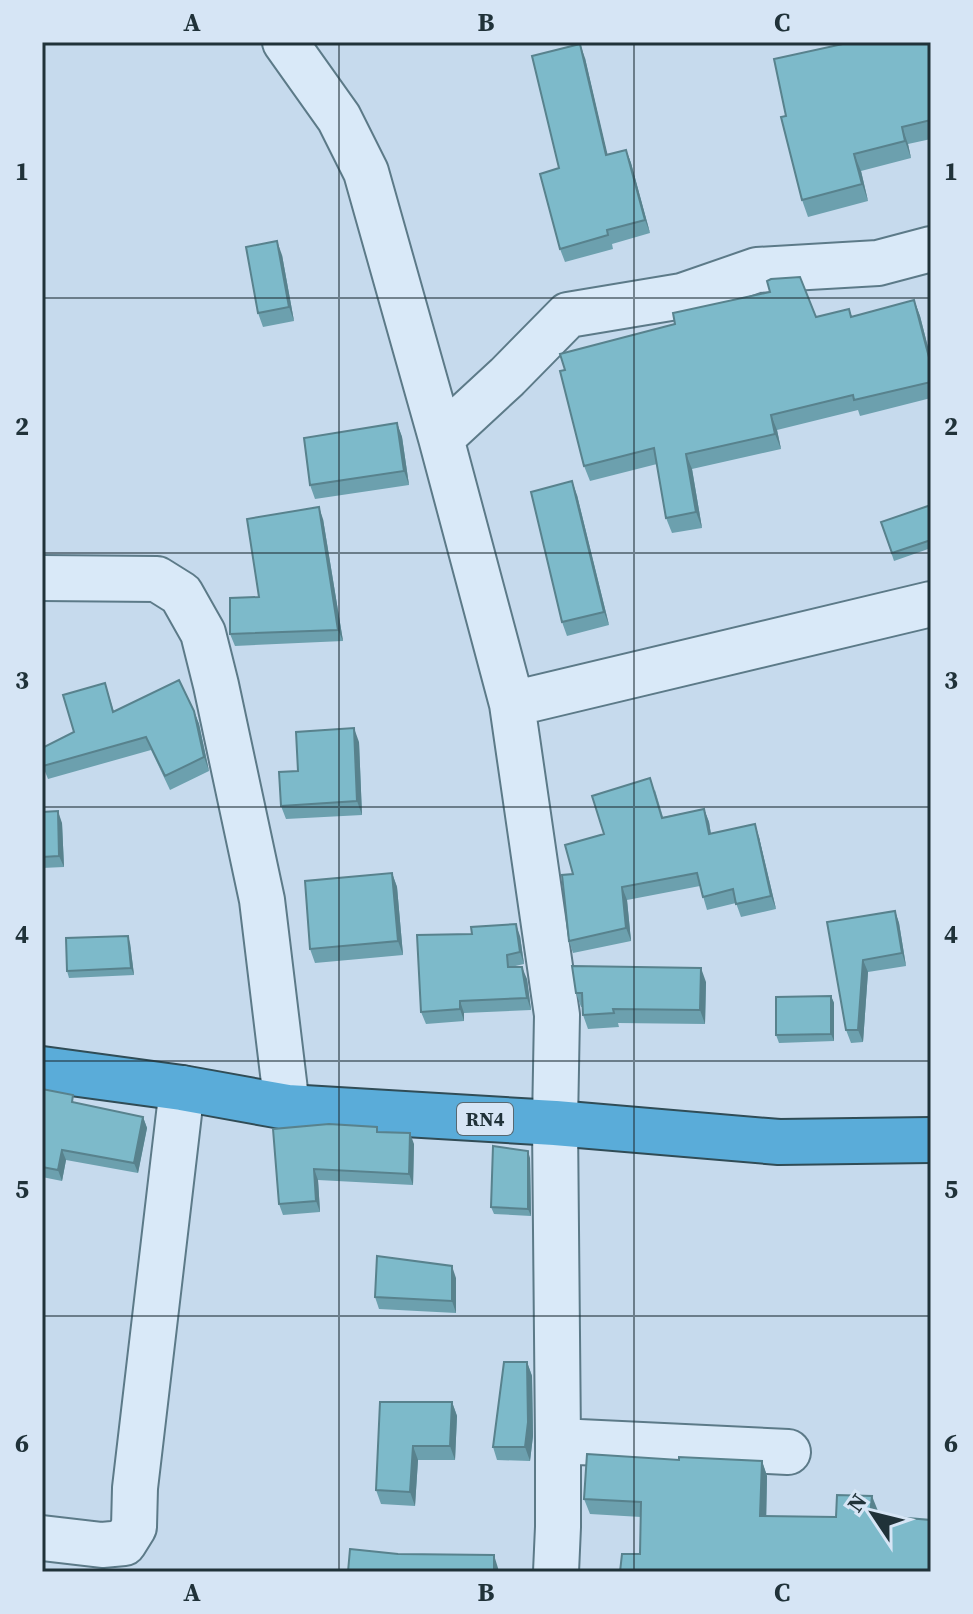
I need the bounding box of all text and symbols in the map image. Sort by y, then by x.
text: A [183,4,201,40]
text: B [478,4,495,40]
text: C [774,4,790,40]
text: 1 [15,153,29,189]
text: 1 [944,153,958,189]
text: 2 [15,408,29,444]
text: 2 [944,408,958,444]
text: 3 [15,662,29,698]
text: 3 [944,662,958,698]
text: 4 [15,916,29,952]
text: 4 [944,916,958,952]
road number: RN4 [457,1103,513,1135]
text: 5 [15,1171,29,1207]
text: 5 [944,1171,958,1207]
text: 6 [15,1425,29,1461]
text: 6 [944,1425,958,1461]
north arrow [833,1474,913,1554]
text: N [840,1487,874,1518]
text: A [183,1574,201,1610]
text: B [478,1574,495,1610]
text: C [774,1574,790,1610]

